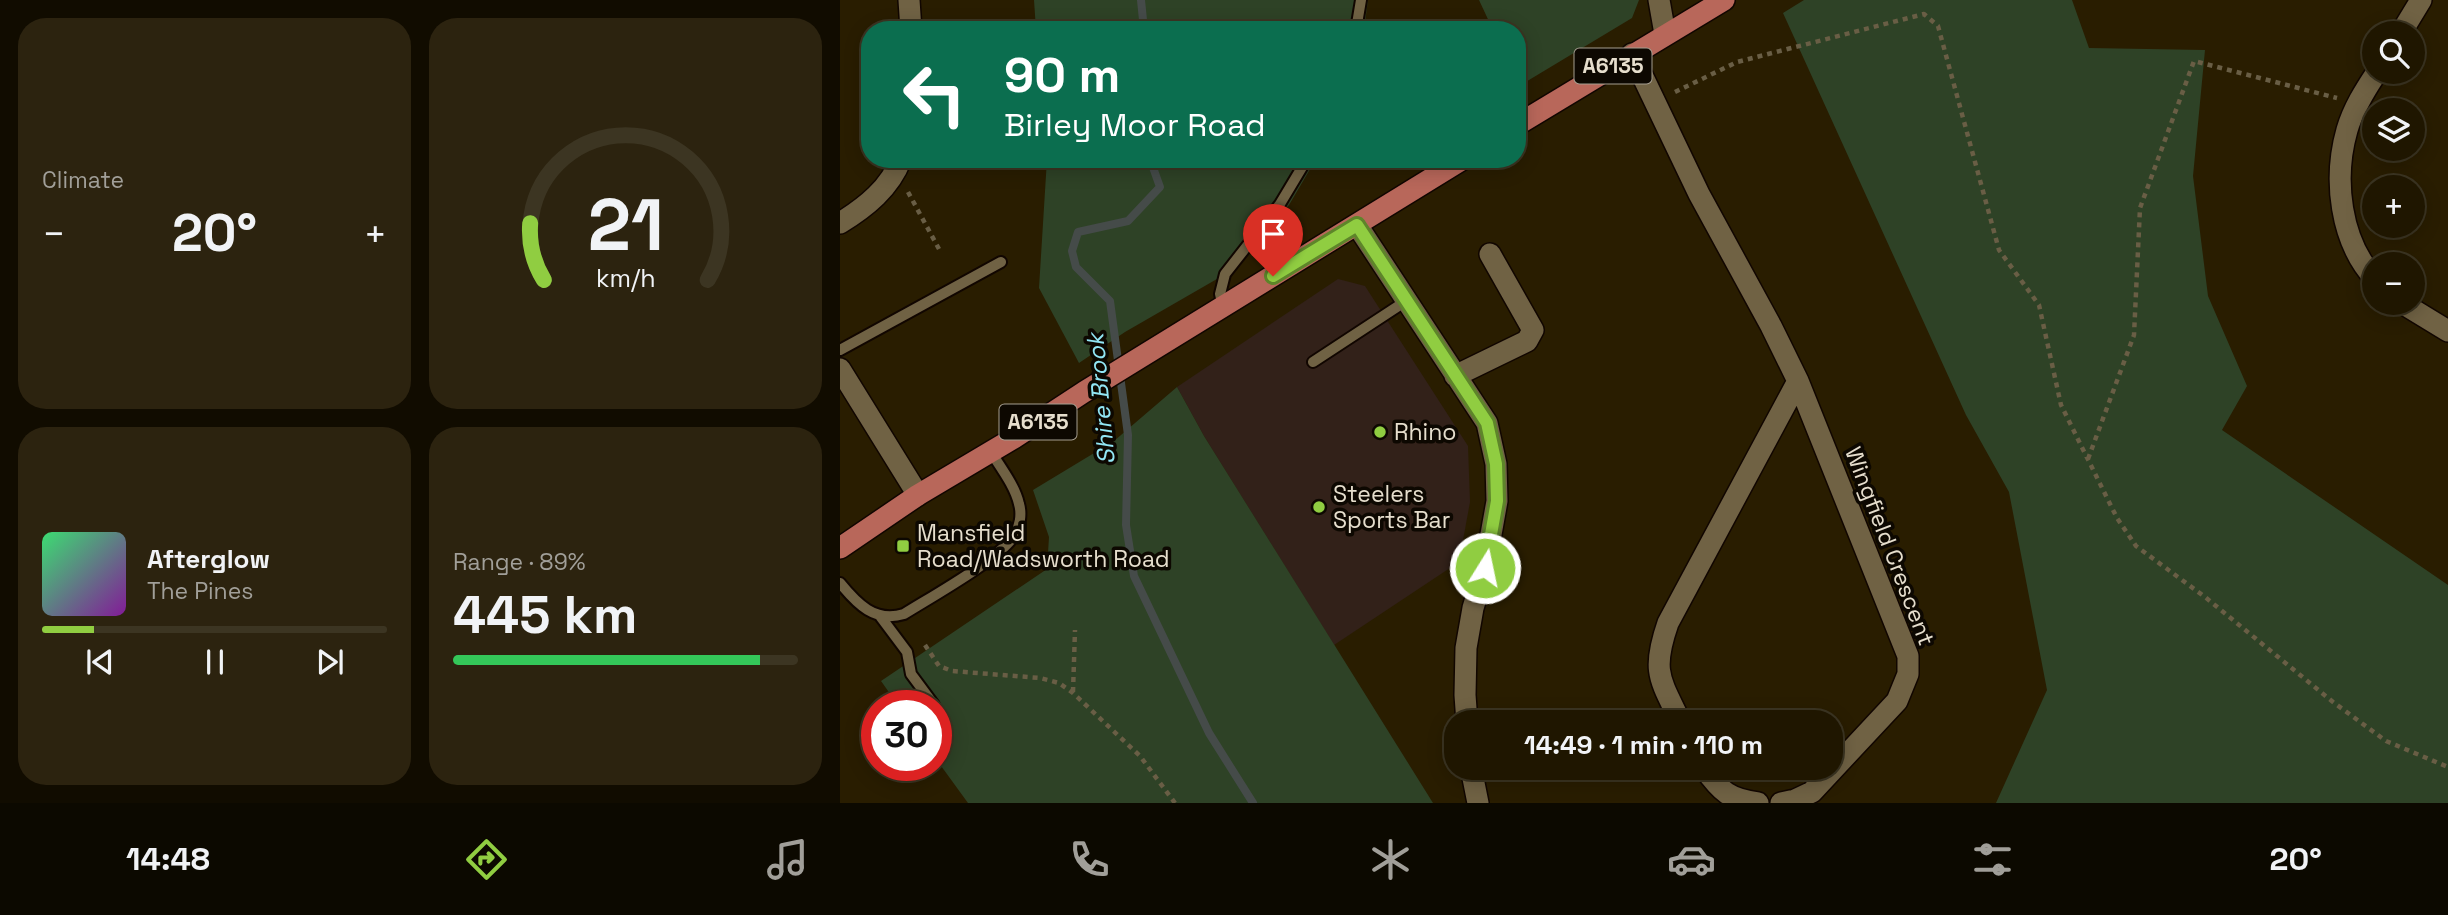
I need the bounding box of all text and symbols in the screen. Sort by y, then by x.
map controls [2362,21,2425,315]
button: search [2362,21,2425,84]
text: 90 m [1004,44,1120,106]
road number: A6135 [1574,48,1652,84]
icon: left [889,49,980,140]
button: layers [2362,98,2425,161]
text: Birley Moor Road [1004,105,1266,145]
text: Climate [42,165,124,195]
button: + [2362,175,2425,238]
text: 21 [587,178,664,271]
text: 20° [172,200,257,266]
pin [1243,204,1303,276]
text: − [42,210,66,258]
text: + [363,210,387,258]
icon: arrive [1254,215,1292,253]
button: − [2362,252,2425,315]
text: km/h [596,261,655,293]
water label: Shire Brook [1079,329,1122,466]
road number: A6135 [1000,404,1076,440]
place label: Rhino [1394,417,1457,447]
marker: Rhino [1372,424,1388,440]
street label: Wingfield Crescent [1838,442,1942,650]
place label: Steelers Sports Bar [1333,479,1451,535]
marker: Steelers Sports Bar [1311,499,1327,515]
place label: Mansfield Road/Wadsworth Road [917,518,1170,574]
position arrow [1448,531,1522,605]
marker: Mansfield Road/Wadsworth Road [895,538,911,554]
text: Afterglow [147,542,270,576]
text: Range · 89% [453,547,586,577]
text: The Pines [147,576,253,606]
text: 445 km [453,582,637,648]
icon: previous [81,643,119,681]
icon: pause [196,643,234,681]
icon: next [311,643,349,681]
speed limit sign: 30 [861,690,952,781]
text: 14:49 · 1 min · 110 m [1524,728,1763,762]
icon: directions [462,835,511,884]
icon: music [763,835,812,884]
icon: phone [1065,835,1114,884]
icon: climate [1366,835,1415,884]
icon: car [1667,835,1716,884]
icon: filters [1968,835,2017,884]
text: 14:48 [126,839,210,879]
text: 20° [2269,839,2322,879]

